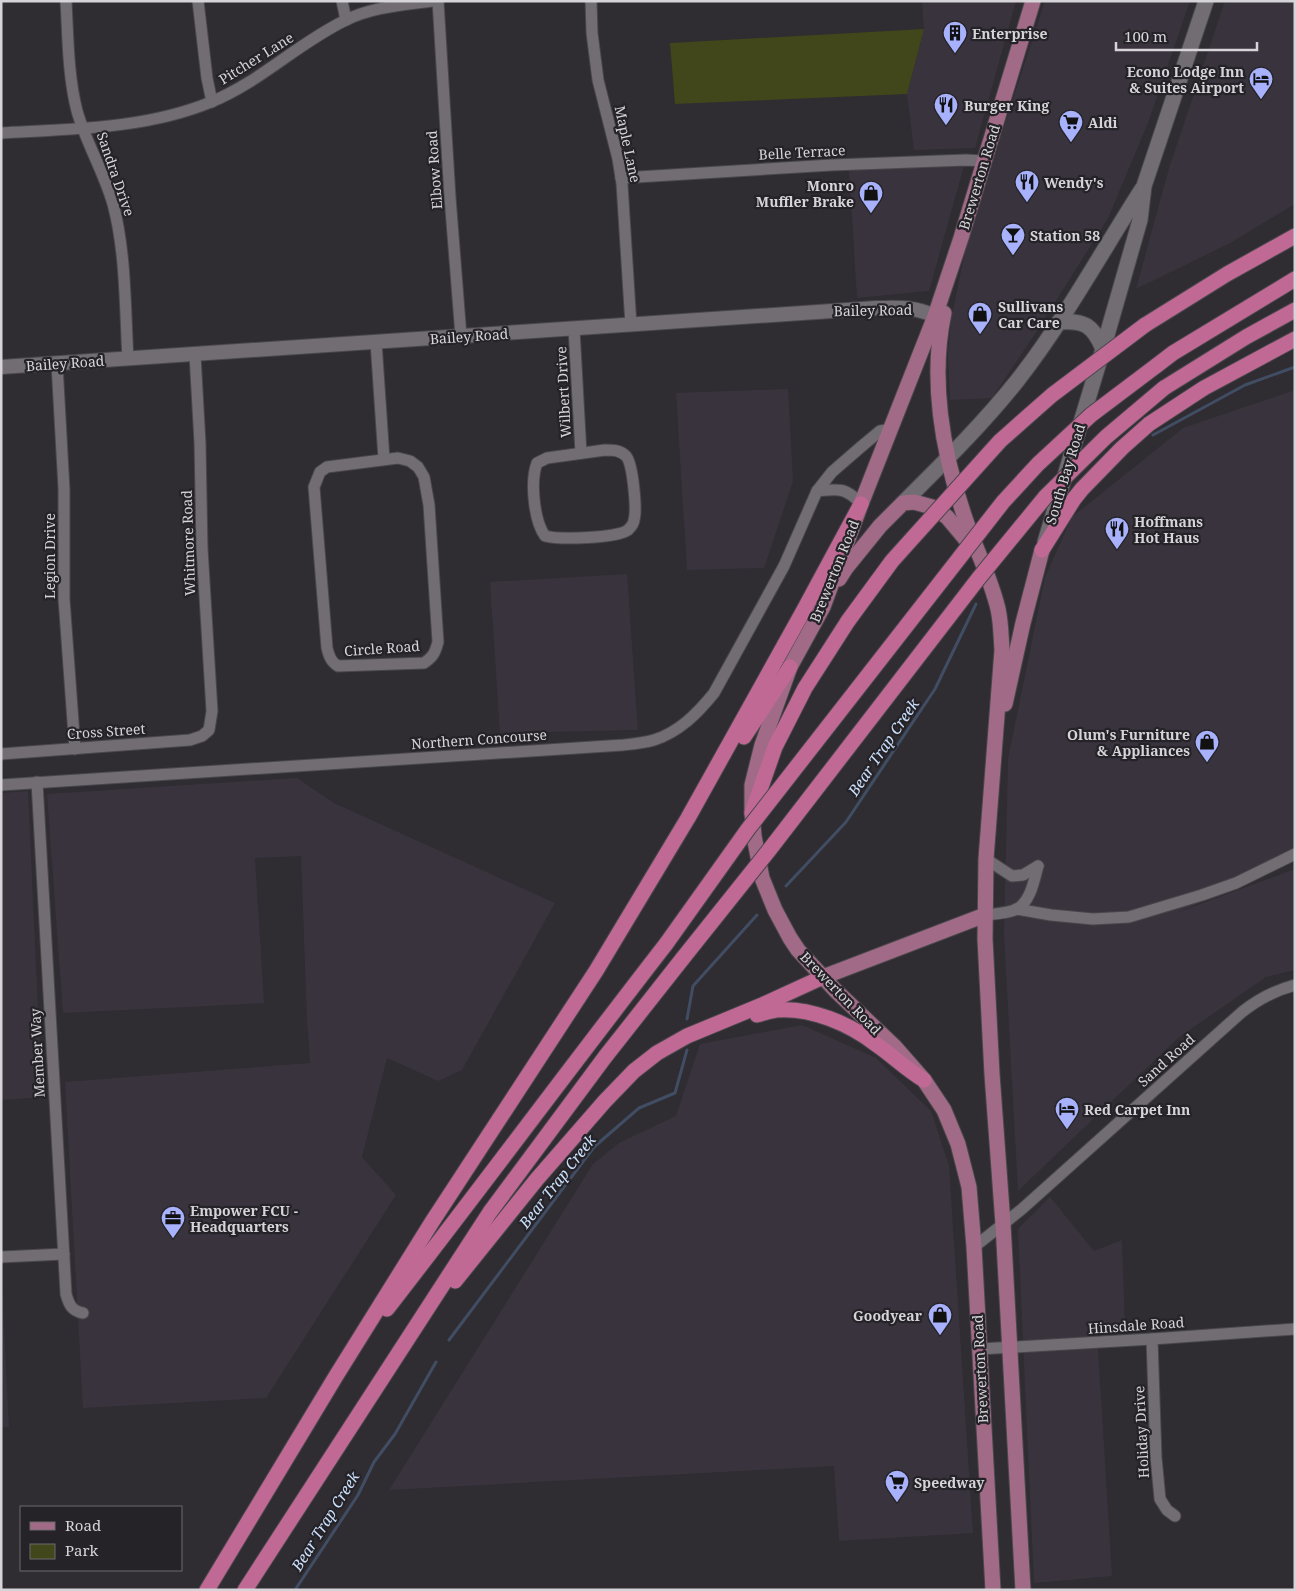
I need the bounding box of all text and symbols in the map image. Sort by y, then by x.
building icon: Enterprise [942,20,968,54]
scale bar [1116,20,1257,52]
place label: Enterprise [972,24,1048,43]
text: 100 m [1124,26,1167,46]
street label: Pitcher Lane [215,28,297,88]
place label: Econo Lodge Inn & Suites Airport [1127,62,1244,97]
hotel icon: Econo Lodge Inn & Suites Airport [1248,66,1274,100]
restaurant icon: Burger King [933,92,959,126]
place label: Burger King [964,96,1049,115]
street label: Maple Lane [611,104,645,184]
supermarket icon: Aldi [1058,109,1084,143]
place label: Aldi [1088,113,1118,132]
street label: Brewerton Road [954,122,1004,232]
street label: Sandra Drive [93,129,139,219]
street label: Elbow Road [422,129,446,210]
street label: Belle Terrace [758,140,846,164]
restaurant icon: Wendy's [1014,169,1040,203]
place label: Wendy's [1044,173,1104,192]
place label: Monro Muffler Brake [756,176,854,211]
shop icon: Monro Muffler Brake [858,180,884,214]
bar icon: Station 58 [1000,222,1026,256]
place label: Station 58 [1030,226,1100,245]
place label: Sullivans Car Care [998,297,1063,332]
street label: Bailey Road [834,300,913,320]
shop icon: Sullivans Car Care [967,301,993,335]
street label: Bailey Road [429,324,509,348]
street label: Wilbert Drive [551,346,575,438]
street label: Bailey Road [25,351,105,375]
street label: South Bay Road [1041,421,1089,527]
street label: Whitmore Road [177,489,199,596]
place label: Hoffmans Hot Haus [1134,512,1203,547]
street label: Legion Drive [40,513,59,599]
restaurant icon: Hoffmans Hot Haus [1104,516,1130,550]
street label: Brewerton Road [805,517,863,625]
street label: Circle Road [344,636,421,660]
water label: Bear Trap Creek [842,694,923,800]
street label: Cross Street [66,719,146,743]
street label: Northern Concourse [411,725,547,753]
place label: Olum's Furniture & Appliances [1067,725,1190,760]
shop icon: Olum's Furniture & Appliances [1194,729,1220,763]
street label: Brewerton Road [796,947,886,1039]
street label: Member Way [25,1008,49,1098]
street label: Sand Road [1133,1029,1199,1091]
hotel icon: Red Carpet Inn [1054,1096,1080,1130]
place label: Red Carpet Inn [1084,1100,1190,1119]
water label: Bear Trap Creek [514,1130,600,1233]
place label: Empower FCU - Headquarters [190,1201,298,1236]
office icon: Empower FCU - Headquarters [160,1205,186,1239]
shop icon: Goodyear [927,1302,953,1336]
place label: Goodyear [853,1306,923,1325]
street label: Hinsdale Road [1087,1312,1185,1338]
street label: Brewerton Road [968,1314,992,1424]
street label: Holiday Drive [1129,1385,1153,1479]
water label: Bear Trap Creek [286,1467,364,1575]
supermarket icon: Speedway [884,1469,910,1503]
place label: Speedway [914,1473,985,1492]
legend [20,1506,182,1571]
text: Road [65,1515,101,1535]
text: Park [65,1540,99,1560]

